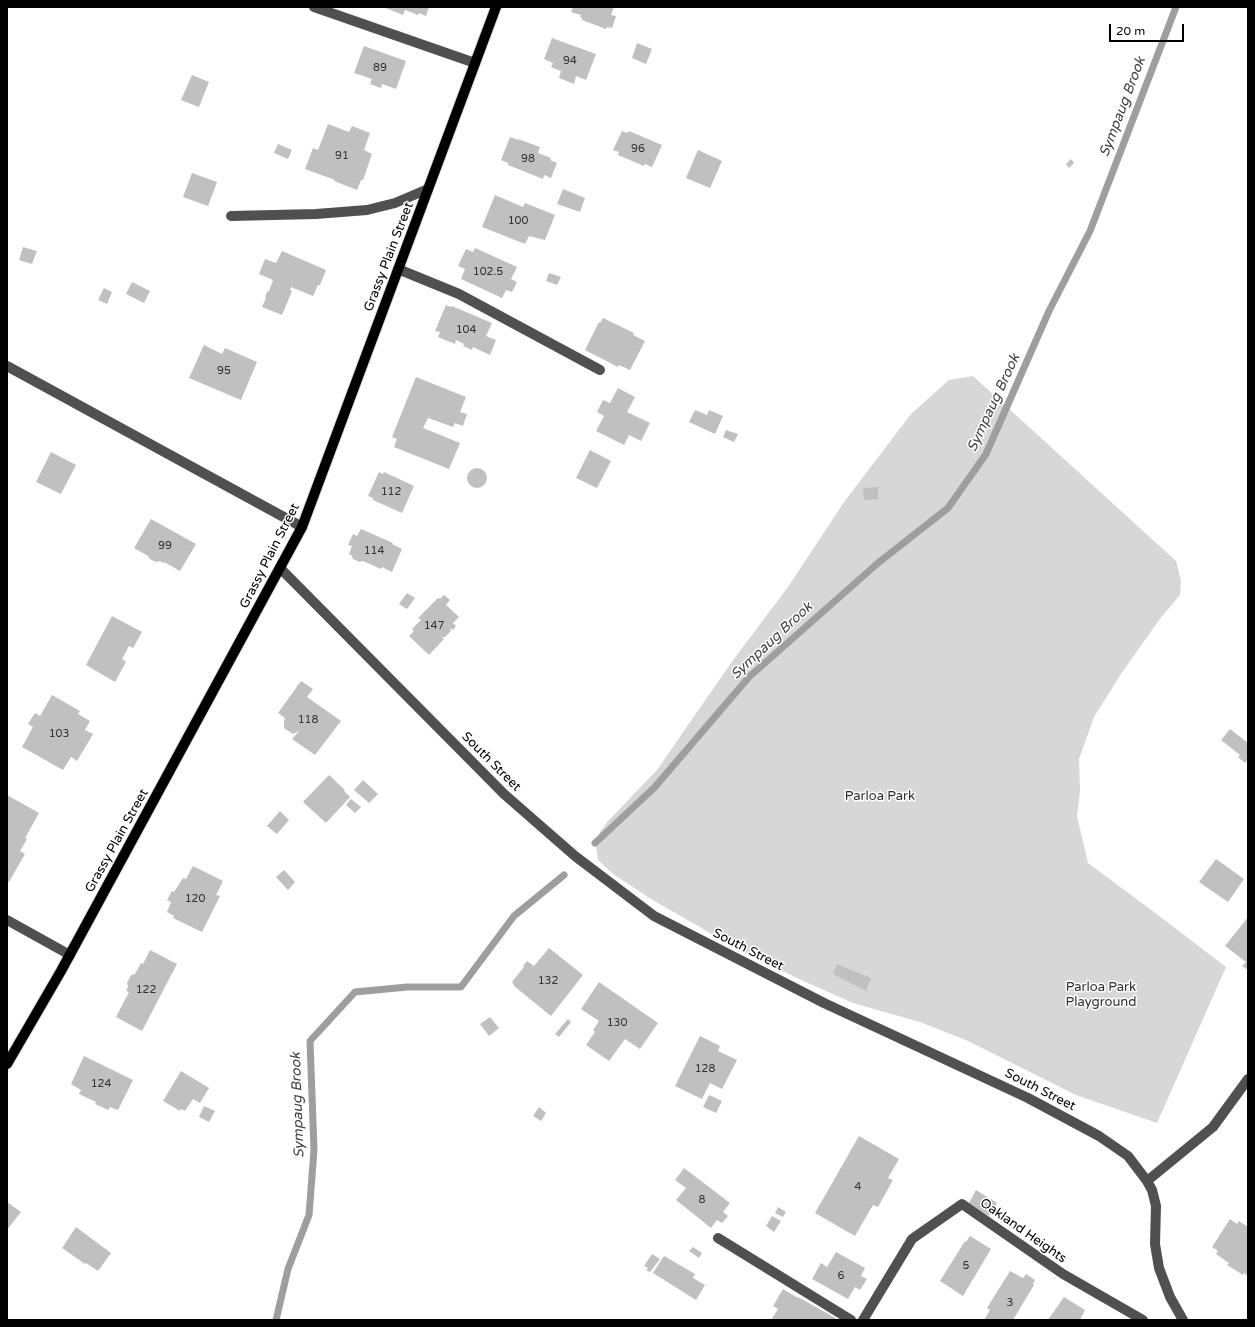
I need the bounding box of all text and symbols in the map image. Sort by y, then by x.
scale bar [1111,16,1186,42]
text: 20 m [1116,24,1145,38]
house number: 94 [563,54,577,68]
water label: Sympaug Brook [1096,55,1150,159]
house number: 89 [373,61,387,75]
house number: 96 [631,142,645,156]
house number: 91 [335,149,349,163]
house number: 98 [521,152,535,166]
street label: Grassy Plain Street [361,200,417,314]
house number: 100 [508,214,528,228]
house number: 102.5 [473,265,503,279]
house number: 104 [456,323,476,337]
water label: Sympaug Brook [964,352,1024,454]
house number: 95 [217,364,231,378]
house number: 112 [381,485,401,499]
street label: Grassy Plain Street [237,501,303,611]
house number: 99 [158,539,172,553]
house number: 114 [364,544,384,558]
water label: Sympaug Brook [728,599,816,683]
house number: 147 [424,619,444,633]
house number: 118 [298,713,318,727]
house number: 103 [49,727,69,741]
street label: South Street [458,729,524,795]
street label: Grassy Plain Street [82,787,152,895]
park label: Parloa Park [845,789,915,805]
house number: 120 [185,892,205,906]
street label: South Street [710,926,786,974]
house number: 132 [538,974,558,988]
park label: Parloa Park Playground [1066,980,1136,1011]
house number: 122 [136,983,156,997]
house number: 130 [607,1016,627,1030]
water label: Sympaug Brook [288,1052,308,1158]
house number: 128 [695,1062,715,1076]
street label: South Street [1002,1066,1078,1114]
house number: 124 [91,1077,111,1091]
house number: 4 [855,1180,861,1194]
house number: 8 [699,1193,705,1207]
street label: Oakland Heights [977,1195,1069,1267]
house number: 5 [963,1259,969,1273]
house number: 6 [838,1269,844,1283]
house number: 3 [1007,1296,1013,1310]

